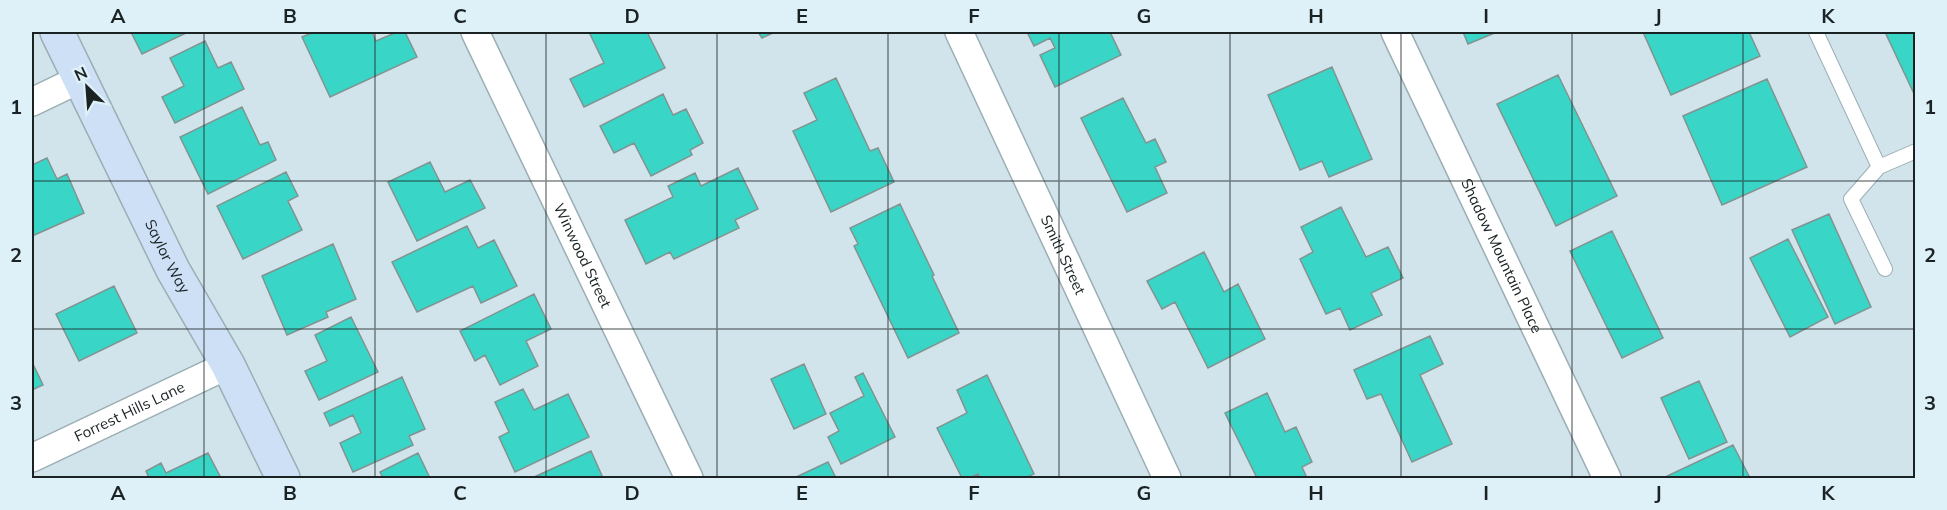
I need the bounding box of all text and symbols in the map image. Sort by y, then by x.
text: A [111,3,126,28]
text: B [283,3,297,28]
text: C [453,3,467,28]
text: D [624,3,640,28]
text: E [796,3,808,28]
text: F [968,3,980,28]
text: G [1137,3,1151,28]
text: H [1308,3,1324,28]
text: I [1483,3,1489,28]
text: J [1654,3,1662,28]
text: K [1821,3,1835,28]
north arrow [57,57,117,117]
text: N [71,62,90,85]
text: 1 [10,94,22,119]
text: 1 [1924,94,1936,119]
street label: Shadow Mountain Place [1457,175,1547,336]
street label: Winwood Street [550,200,616,311]
street label: Smith Street [1037,212,1090,298]
street label: Saylor Way [141,216,194,297]
text: 2 [10,242,22,267]
text: 2 [1924,242,1936,267]
street label: Forrest Hills Lane [71,377,188,446]
text: 3 [10,390,22,415]
text: 3 [1924,390,1936,415]
text: A [111,480,126,505]
text: B [283,480,297,505]
text: C [453,480,467,505]
text: D [624,480,640,505]
text: E [796,480,808,505]
text: F [968,480,980,505]
text: G [1137,480,1151,505]
text: H [1308,480,1324,505]
text: I [1483,480,1489,505]
text: J [1654,480,1662,505]
text: K [1821,480,1835,505]

